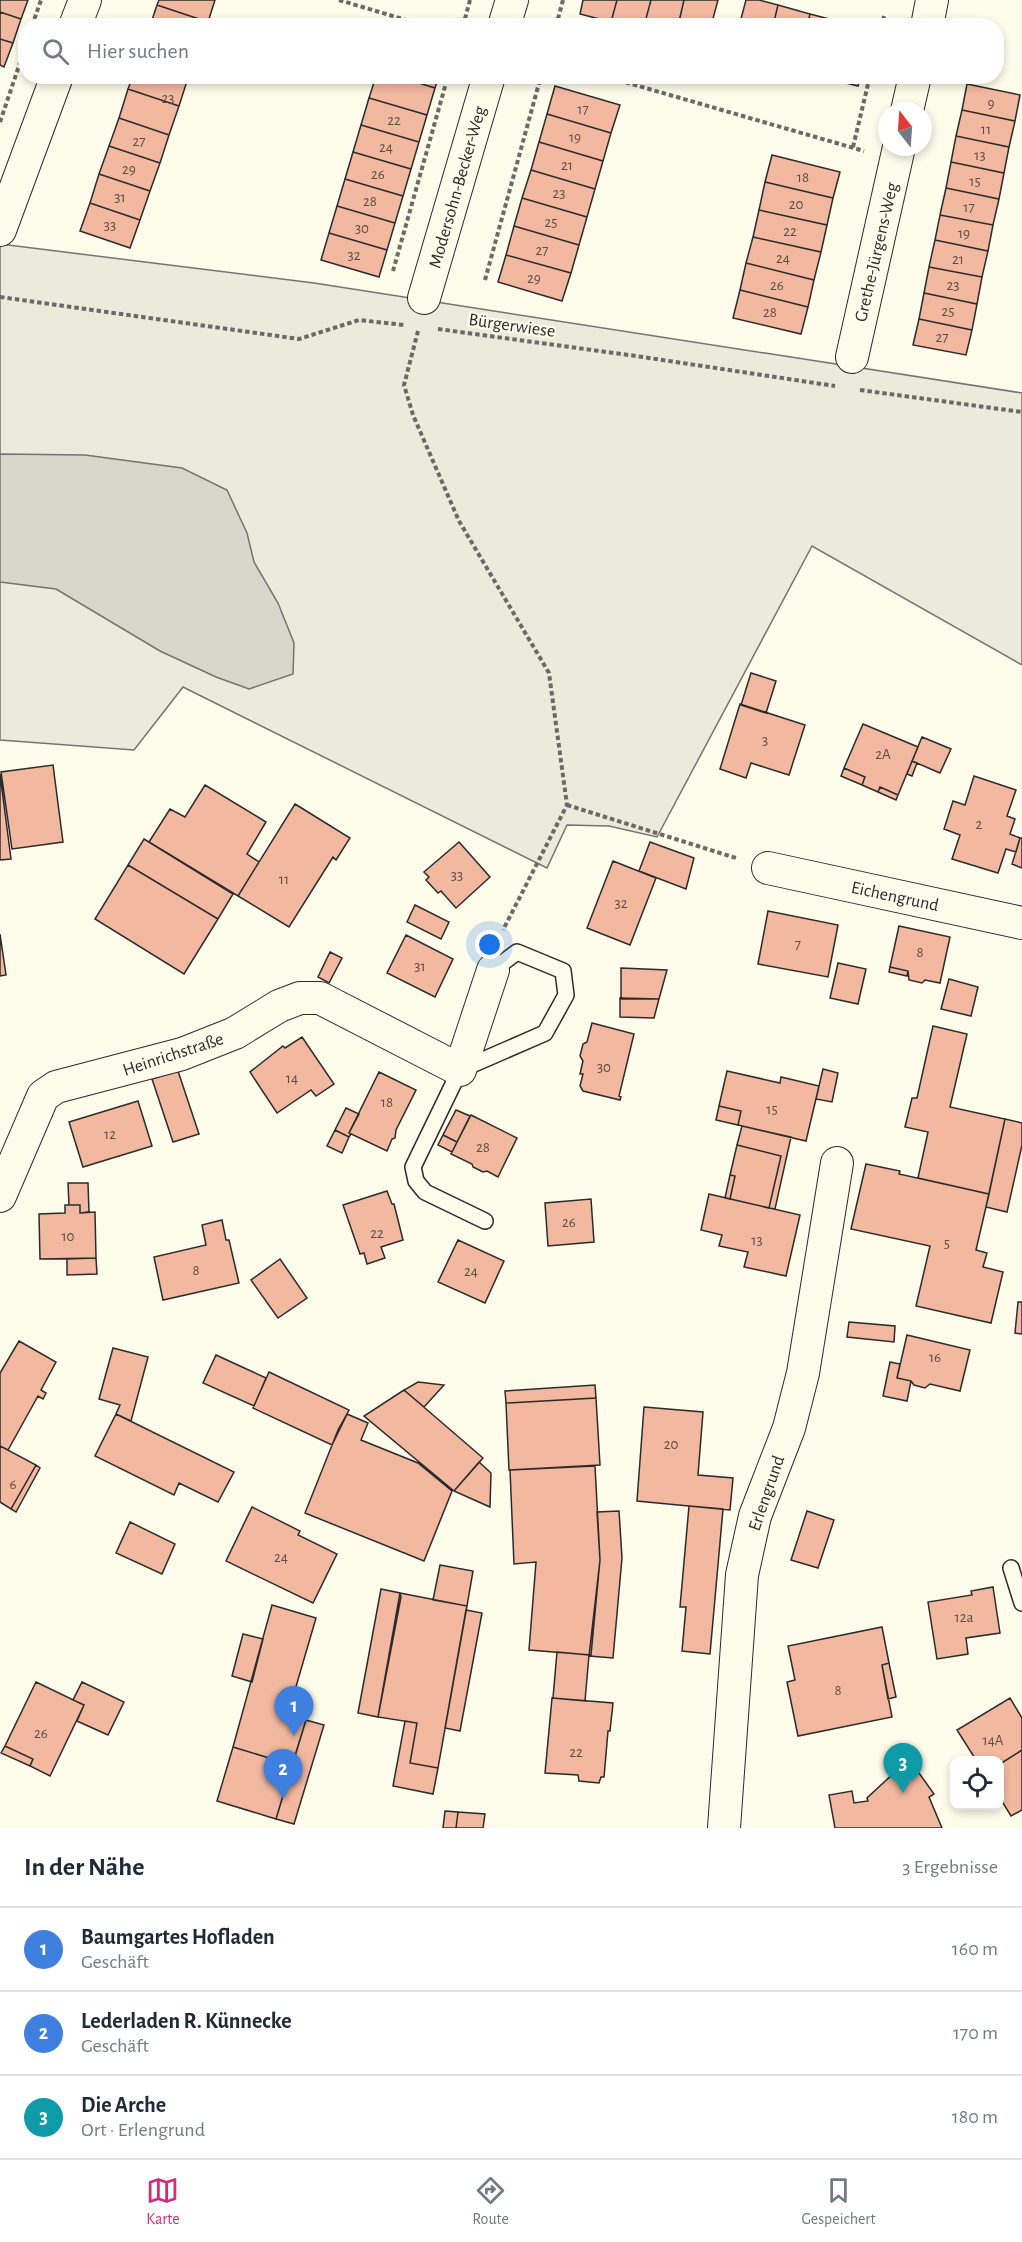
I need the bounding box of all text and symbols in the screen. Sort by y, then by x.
search box [18,18,1004,84]
icon: search [39,35,72,68]
text: Hier suchen [87,40,189,62]
house number: 23 [161,91,175,106]
house number: 9 [987,96,995,111]
house number: 17 [577,102,589,117]
north arrow [878,102,932,156]
street label: Modersohn-Becker-Weg [426,104,490,270]
house number: 22 [387,113,401,128]
house number: 11 [981,122,991,137]
house number: 19 [569,130,581,145]
house number: 27 [132,134,146,149]
house number: 24 [379,140,393,155]
house number: 13 [974,148,986,163]
house number: 21 [561,158,573,173]
house number: 29 [122,162,136,177]
house number: 26 [371,167,385,182]
house number: 18 [797,170,809,185]
house number: 15 [969,174,981,189]
street label: Grethe-Jürgens-Weg [852,181,902,324]
house number: 23 [552,186,566,201]
house number: 31 [114,190,126,205]
house number: 28 [363,194,377,209]
house number: 20 [789,197,803,212]
house number: 17 [963,200,975,215]
house number: 25 [544,215,558,230]
house number: 33 [104,218,116,233]
house number: 30 [355,221,369,236]
house number: 22 [783,224,797,239]
house number: 19 [958,226,970,241]
house number: 27 [535,243,549,258]
house number: 32 [347,248,361,263]
house number: 24 [776,251,790,266]
house number: 21 [952,252,964,267]
house number: 29 [527,271,541,286]
house number: 26 [770,278,784,293]
house number: 23 [946,278,960,293]
house number: 25 [941,304,955,319]
house number: 28 [763,305,777,320]
street label: Bürgerwiese [467,311,556,341]
house number: 27 [935,330,949,345]
house number: 3 [762,733,768,748]
house number: 2A [875,747,891,762]
house number: 2 [976,817,983,832]
house number: 33 [451,868,463,883]
house number: 11 [279,872,289,887]
street label: Eichengrund [849,879,940,915]
house number: 32 [614,896,628,911]
your location [475,930,504,959]
house number: 7 [795,937,801,952]
house number: 8 [916,945,924,960]
house number: 31 [414,959,426,974]
street label: Heinrichstraße [121,1030,226,1080]
house number: 30 [597,1060,611,1075]
house number: 14 [286,1071,298,1086]
house number: 18 [381,1095,393,1110]
house number: 15 [766,1102,778,1117]
house number: 12 [104,1127,116,1142]
house number: 28 [476,1140,490,1155]
house number: 26 [562,1215,576,1230]
house number: 22 [370,1226,384,1241]
house number: 10 [61,1229,75,1244]
house number: 13 [751,1233,763,1248]
house number: 5 [944,1236,950,1251]
house number: 8 [192,1263,200,1278]
house number: 24 [464,1264,478,1279]
house number: 16 [929,1350,941,1365]
house number: 20 [664,1437,678,1452]
street label: Erlengrund [746,1453,788,1533]
house number: 6 [9,1477,17,1492]
house number: 24 [274,1550,288,1565]
house number: 12a [955,1610,974,1625]
house number: 8 [834,1683,842,1698]
pin: 1 [274,1686,314,1736]
house number: 26 [34,1726,48,1741]
house number: 14A [982,1733,1004,1748]
pin: 3 [884,1744,922,1793]
house number: 22 [569,1745,583,1760]
pin: 2 [264,1750,302,1799]
map controls [950,1756,1004,1810]
button: locate [950,1756,1004,1810]
text: In der Nähe [24,1854,144,1880]
text: 3 Ergebnisse [902,1857,998,1877]
text: Baumgartes Hofladen [81,1926,275,1948]
text: 1 [40,1939,47,1959]
text: 160 m [952,1939,998,1959]
text: Geschäft [81,1952,149,1972]
text: Lederladen R. Künnecke [81,2010,292,2032]
text: 2 [39,2023,48,2043]
text: 170 m [953,2023,998,2043]
text: Geschäft [81,2036,149,2056]
text: Die Arche [81,2094,166,2116]
text: 3 [39,2107,48,2127]
text: 180 m [952,2107,998,2127]
text: Ort · Erlengrund [81,2120,205,2140]
tab: Karte [146,2174,180,2229]
tab: Route [472,2174,509,2229]
tab: Gespeichert [802,2174,876,2229]

